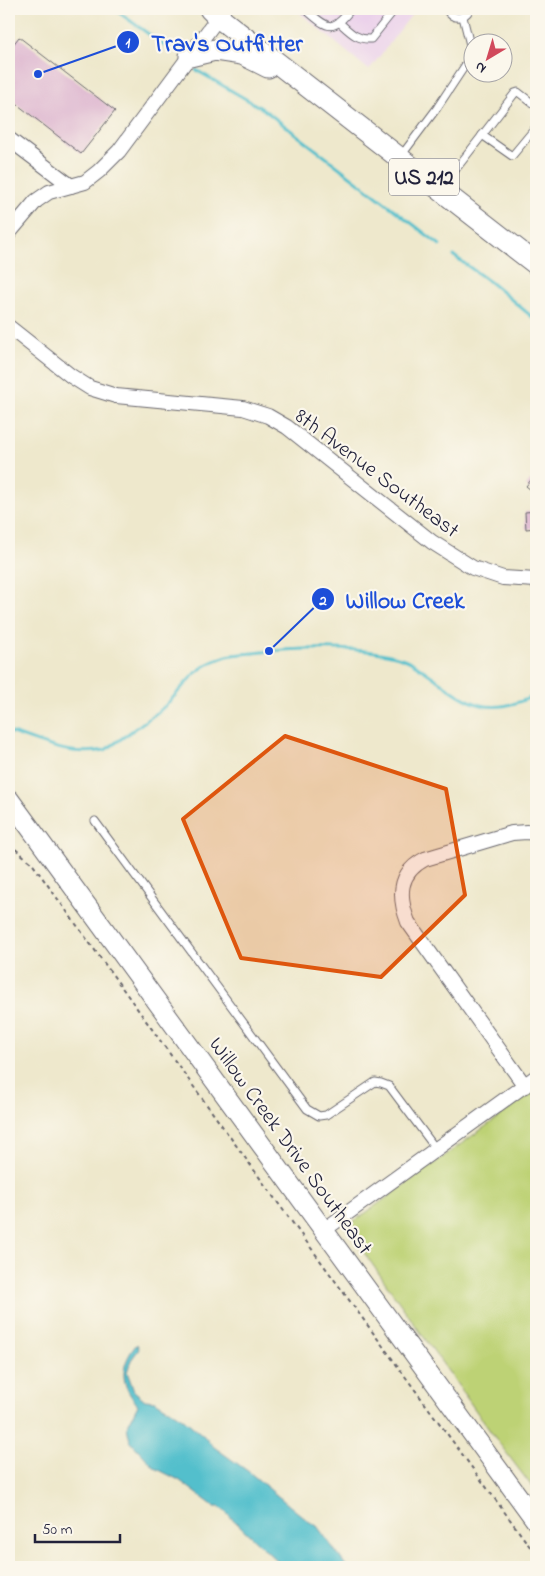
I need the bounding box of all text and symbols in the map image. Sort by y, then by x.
callout: Trav's Outfitter [116,23,312,62]
text: Trav's Outfitter [151,28,303,63]
text: 1 [126,32,131,54]
north arrow [462,32,512,82]
text: N [471,56,491,78]
road number: US 212 [389,158,459,196]
street label: 8th Avenue Southeast [287,402,466,547]
callout: Willow Creek [310,580,474,619]
text: Willow Creek [345,585,465,620]
text: 2 [318,590,327,612]
street label: Willow Creek Drive Southeast [200,1031,380,1263]
scale bar [35,1511,120,1543]
text: 50 m [42,1519,73,1541]

